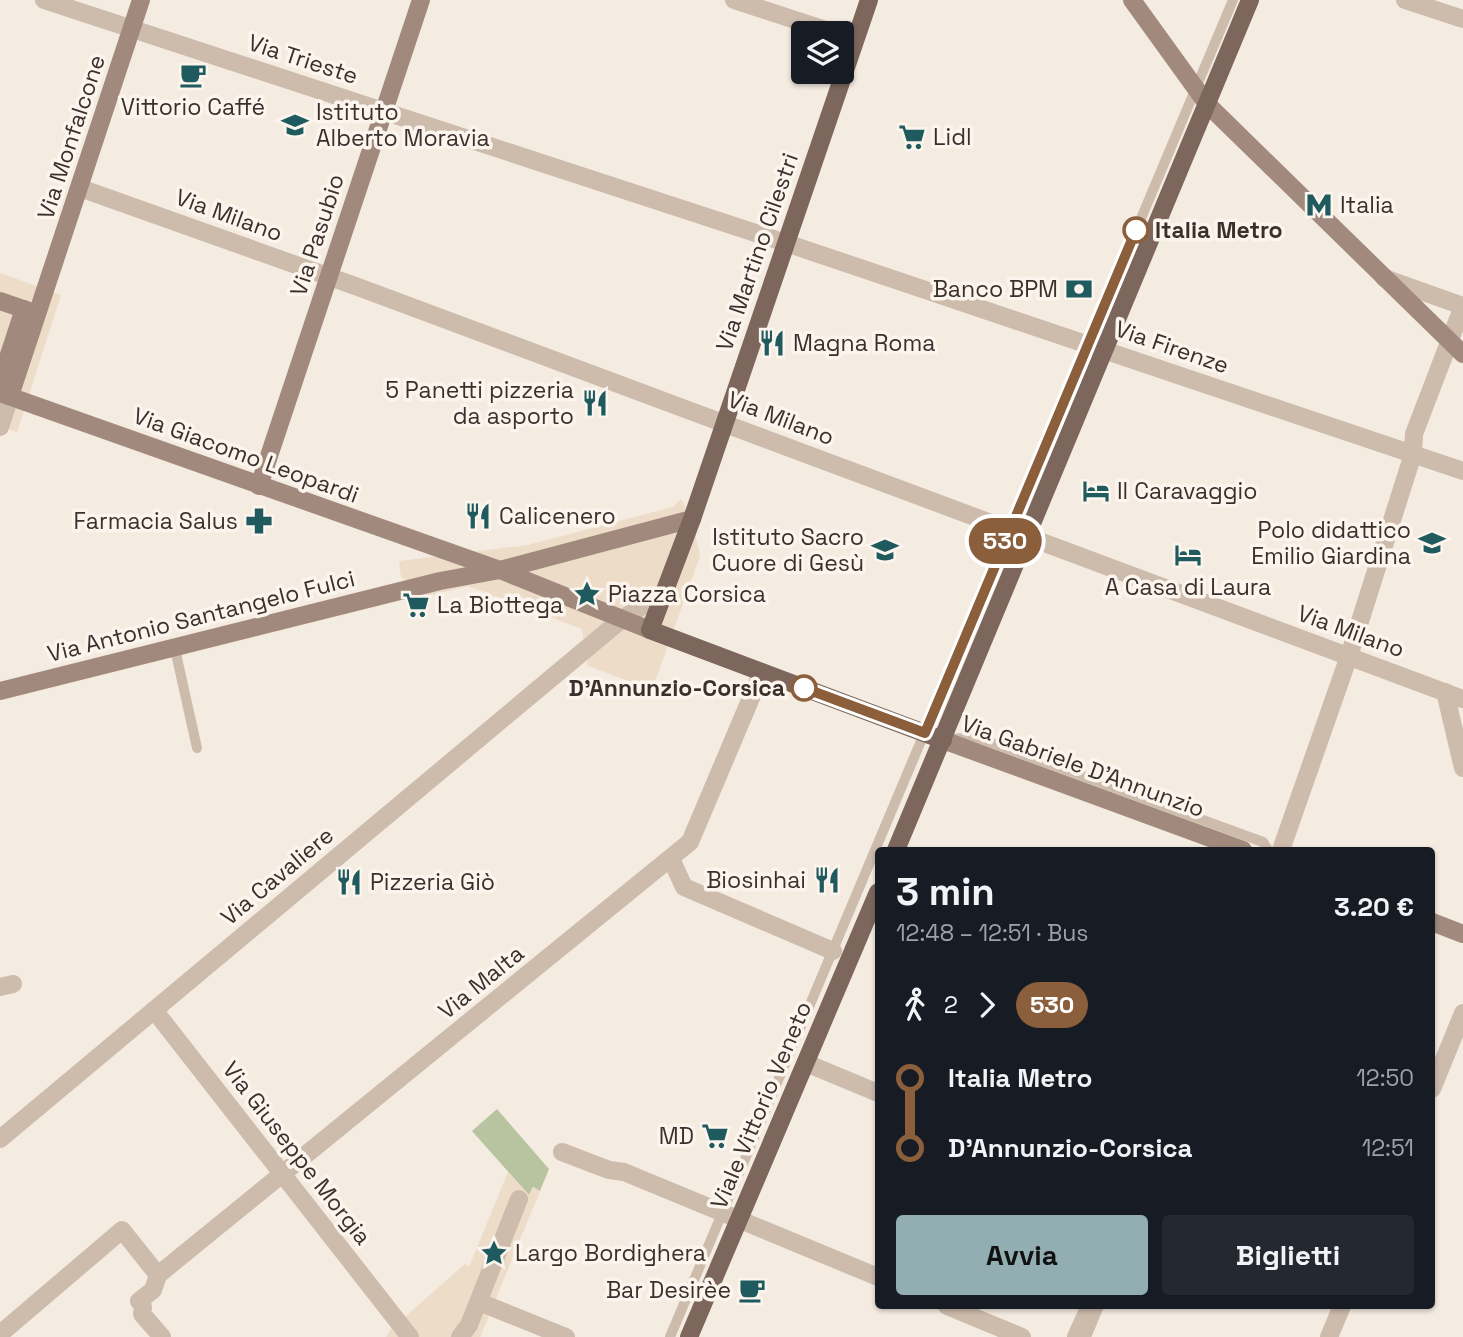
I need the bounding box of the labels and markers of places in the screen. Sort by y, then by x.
cafe icon: Vittorio Caffé [178,60,208,90]
place label: Vittorio Caffé [121,92,265,122]
place label: Istituto Alberto Moravia [316,97,490,153]
school or university icon: Istituto Alberto Moravia [280,110,310,140]
supermarket icon: Lidl [897,122,927,152]
place label: Lidl [933,122,972,152]
metro station icon: Italia [1304,190,1334,220]
place label: Italia [1340,190,1394,220]
place label: Italia Metro [1155,215,1283,245]
marker: Italia Metro [1123,217,1149,243]
place label: Banco BPM [933,274,1058,304]
bank icon: Banco BPM [1064,274,1094,304]
restaurant icon: Magna Roma [757,328,787,358]
place label: Magna Roma [793,328,936,358]
place label: 5 Panetti pizzeria da asporto [385,375,574,431]
restaurant icon: 5 Panetti pizzeria da asporto [580,388,610,418]
hotel icon: Il Caravaggio [1081,476,1111,506]
place label: Il Caravaggio [1117,476,1257,506]
restaurant icon: Calicenero [463,501,493,531]
place label: Calicenero [499,501,616,531]
place label: Farmacia Salus [73,506,238,536]
pharmacy icon: Farmacia Salus [244,506,274,536]
place label: Polo didattico Emilio Giardina [1251,515,1411,571]
place label: Istituto Sacro Cuore di Gesù [712,522,864,578]
school or university icon: Polo didattico Emilio Giardina [1417,528,1447,558]
school or university icon: Istituto Sacro Cuore di Gesù [870,535,900,565]
hotel icon: A Casa di Laura [1173,540,1203,570]
place label: A Casa di Laura [1105,572,1271,602]
place icon: Piazza Corsica [572,579,602,609]
place label: Piazza Corsica [608,579,766,609]
supermarket icon: La Biottega [401,590,431,620]
place label: La Biottega [437,590,563,620]
place label: D'Annunzio-Corsica [569,673,785,703]
marker: D'Annunzio-Corsica [791,675,817,701]
place label: Biosinhai [706,865,806,895]
restaurant icon: Biosinhai [812,865,842,895]
restaurant icon: Pizzeria Giò [334,867,364,897]
place label: Pizzeria Giò [370,867,495,897]
place label: MD [659,1121,694,1151]
supermarket icon: MD [700,1121,730,1151]
place icon: Largo Bordighera [479,1238,509,1268]
place label: Largo Bordighera [515,1238,706,1268]
place label: Bar Desirèe [606,1275,731,1305]
cafe icon: Bar Desirèe [737,1275,767,1305]

